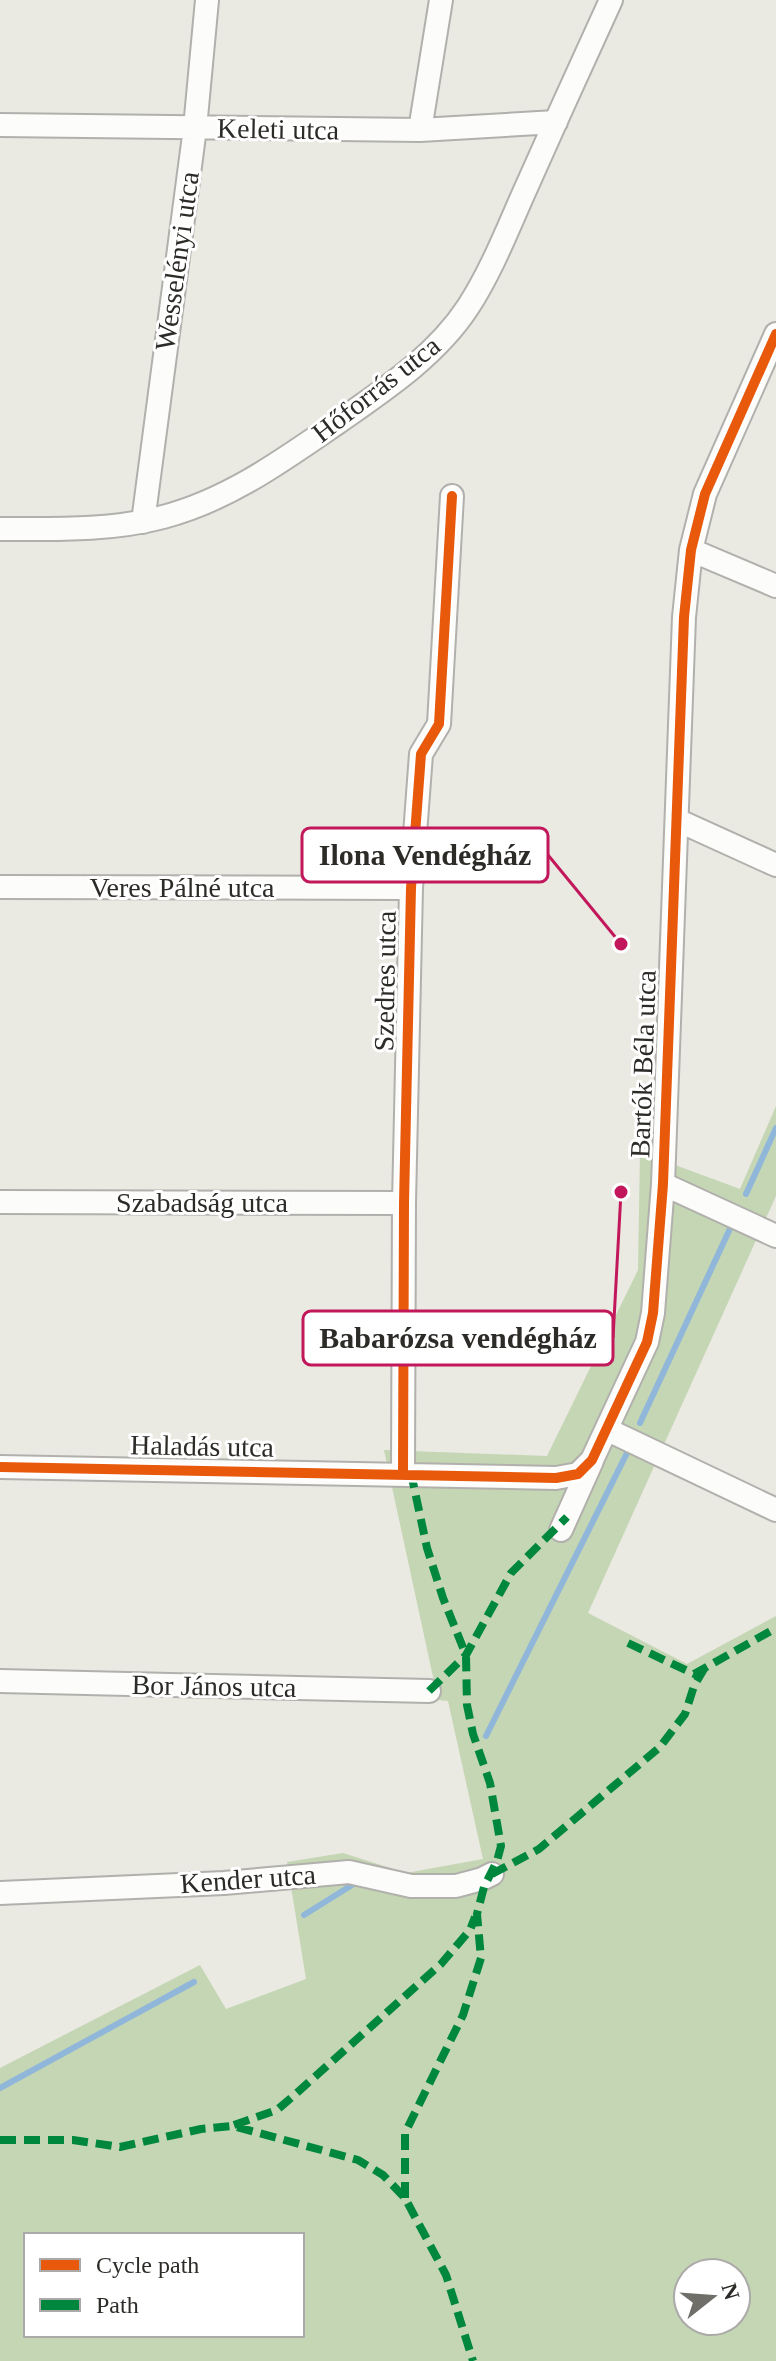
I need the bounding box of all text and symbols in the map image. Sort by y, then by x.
street label: Keleti utca [217,112,340,146]
street label: Wesselényi utca [149,169,205,353]
street label: Hőforrás utca [306,329,446,448]
callout: Ilona Vendégház [302,828,548,882]
text: Ilona Vendégház [319,838,531,871]
street label: Veres Pálné utca [89,872,275,903]
street label: Szedres utca [368,910,402,1052]
street label: Bartók Béla utca [624,969,662,1159]
street label: Szabadság utca [116,1187,288,1218]
callout: Babarózsa vendégház [303,1311,613,1365]
text: Babarózsa vendégház [319,1321,597,1354]
street label: Haladás utca [130,1429,275,1463]
street label: Bor János utca [131,1669,297,1703]
street label: Kender utca [179,1859,317,1899]
legend [24,2233,304,2337]
text: Cycle path [96,2252,199,2278]
north arrow [672,2257,752,2337]
text: N [716,2280,745,2303]
text: Path [96,2292,139,2318]

